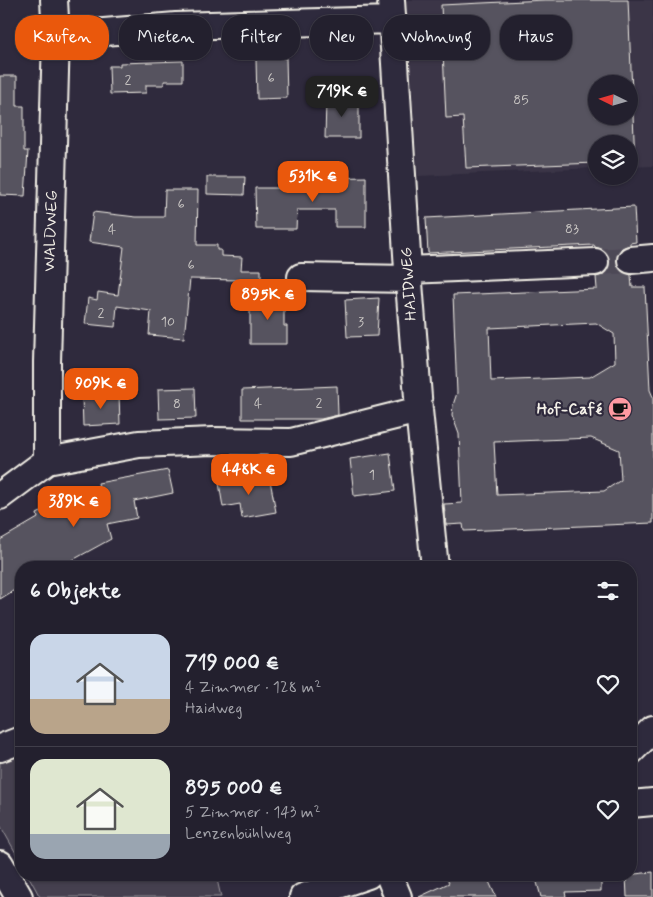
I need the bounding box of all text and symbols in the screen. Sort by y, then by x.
chip: Kaufen [15,15,109,60]
chip: Mieten [119,15,212,60]
chip: Filter [222,15,300,60]
chip: Neu [310,15,373,60]
chip: Wohnung [383,15,490,60]
chip: Haus [500,15,572,60]
house number: 6 [267,69,275,87]
house number: 2 [125,71,132,89]
north arrow [588,75,638,125]
map controls [588,75,638,185]
pin: 719K € [301,76,383,118]
text: 719K € [316,81,368,102]
house number: 85 [513,91,529,109]
button: layers [588,135,638,185]
pin: 531K € [272,160,354,203]
text: 531K € [289,166,337,187]
street label: WALDWEG [39,190,63,272]
house number: 6 [177,195,185,213]
house number: 83 [565,220,579,238]
house number: 4 [108,221,116,239]
street label: HAIDWEG [396,246,422,322]
house number: 6 [187,256,195,274]
pin: 895K € [227,278,309,321]
text: 895K € [241,284,295,305]
house number: 2 [98,304,105,322]
house number: 10 [161,313,175,331]
house number: 3 [358,313,364,331]
pin: 909K € [60,368,142,410]
text: 909K € [75,373,127,394]
house number: 2 [316,394,323,412]
house number: 8 [173,395,181,413]
house number: 4 [254,395,262,413]
cafe icon: Hof-Café [607,396,633,422]
place label: Hof-Café [537,399,603,420]
pin: 448K € [208,454,290,496]
text: 448K € [222,459,276,480]
house number: 1 [369,466,375,484]
pin: 389K € [33,486,115,528]
text: 389K € [49,491,99,512]
text: 6 Objekte [30,577,121,605]
icon: filters [594,577,622,605]
text: 719 000 € [185,649,279,677]
icon: home [70,654,130,714]
icon: heart [594,670,622,698]
text: 4 Zimmer · 128 m² [185,677,321,698]
text: Haidweg [185,698,243,719]
text: 895 000 € [185,774,283,802]
icon: home [70,779,130,839]
icon: heart [594,795,622,823]
text: 5 Zimmer · 143 m² [185,802,321,823]
text: Lenzenbühlweg [185,823,291,844]

